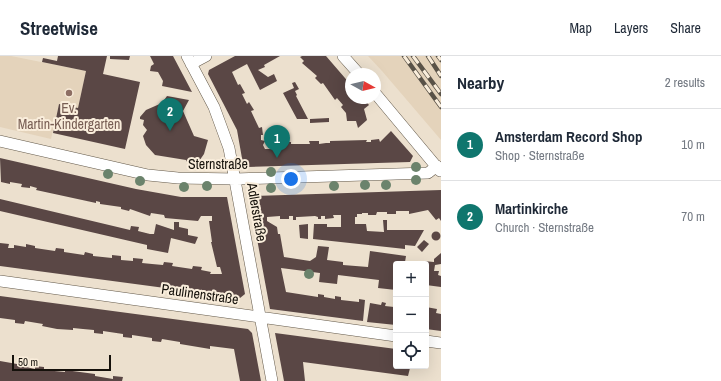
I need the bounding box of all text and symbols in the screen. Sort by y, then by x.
text: Streetwise [20,15,98,41]
text: Map [570,19,592,37]
text: Layers [614,19,648,37]
text: Share [670,19,701,37]
north arrow [345,68,381,104]
text: Nearby [457,71,504,94]
text: 2 results [665,74,705,91]
marker: Ev. Martin-Kindergarten [64,88,74,98]
pin: 2 [157,98,183,131]
place label: Ev. Martin-Kindergarten [18,99,120,133]
pin: 1 [264,125,290,158]
text: Amsterdam Record Shop [495,126,643,147]
text: 1 [467,136,473,153]
text: 10 m [681,136,705,153]
text: Shop · Sternstraße [495,147,584,164]
street label: Sternstraße [188,155,248,173]
your location [281,169,301,189]
street label: Adlerstraße [243,180,271,243]
text: Martinkirche [495,198,568,219]
text: 2 [467,208,473,225]
text: 70 m [681,208,705,225]
text: Church · Sternstraße [495,219,594,236]
map controls [393,261,429,369]
button: + [393,261,429,297]
street label: Paulinenstraße [160,280,240,308]
button: − [393,297,429,333]
button: locate [393,333,429,369]
scale bar [12,353,111,372]
text: 50 m [18,355,38,369]

